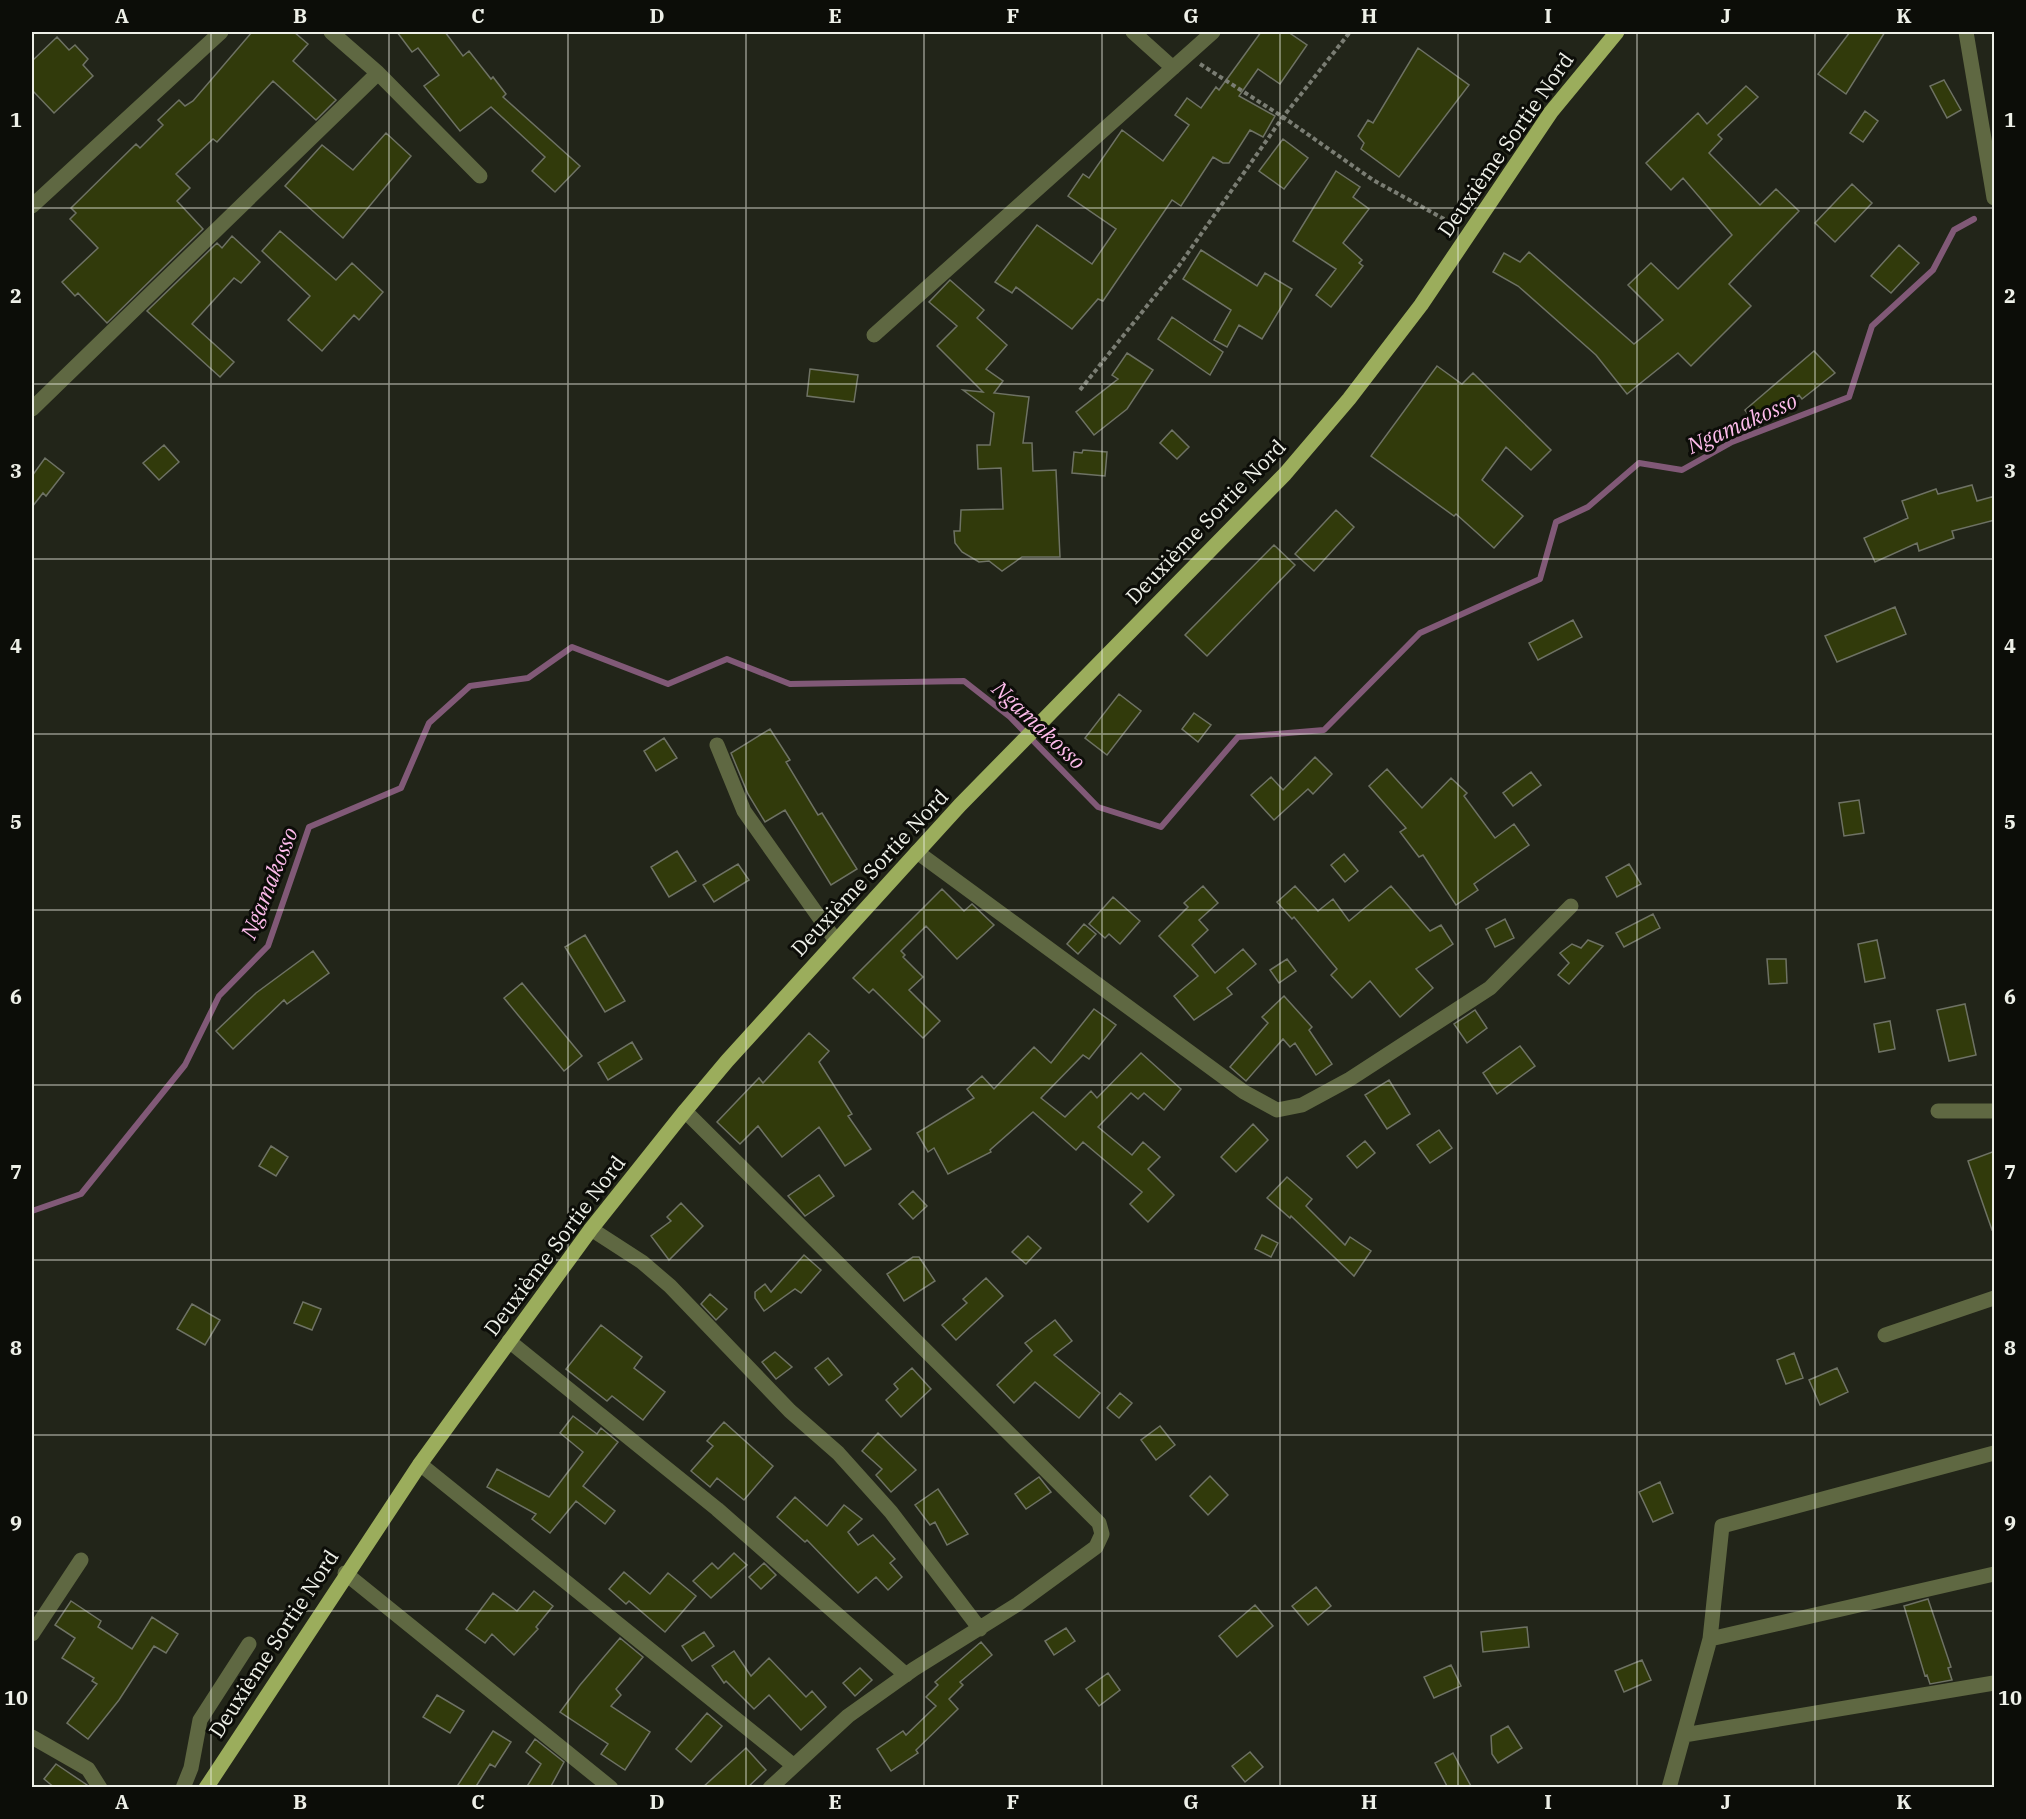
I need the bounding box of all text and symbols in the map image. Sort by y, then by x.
text: A [115,2,129,29]
text: B [293,2,307,29]
text: C [471,2,485,29]
text: D [649,2,665,29]
text: E [828,2,842,29]
text: F [1007,2,1019,29]
text: G [1183,2,1199,29]
text: H [1361,2,1377,29]
text: I [1544,2,1552,29]
text: J [1721,2,1731,29]
text: K [1896,2,1912,29]
street label: Deuxième Sortie Nord [1431,47,1580,242]
text: 1 [10,106,22,133]
text: 1 [2004,106,2016,133]
text: 2 [10,282,22,309]
text: 2 [2004,282,2016,309]
water label: Ngamakosso [1681,385,1801,460]
street label: Deuxième Sortie Nord [1119,433,1292,610]
text: 3 [10,457,22,484]
text: 3 [2004,457,2016,484]
text: 4 [10,632,22,659]
text: 4 [2004,632,2016,659]
water label: Ngamakosso [986,673,1092,775]
street label: Deuxième Sortie Nord [784,783,954,962]
text: 5 [10,808,22,835]
text: 5 [2004,808,2016,835]
water label: Ngamakosso [233,823,304,944]
text: 6 [10,983,22,1010]
text: 6 [2004,983,2016,1010]
street label: Deuxième Sortie Nord [477,1149,631,1341]
text: 7 [10,1158,22,1185]
text: 7 [2004,1158,2016,1185]
text: 8 [10,1334,22,1361]
text: 8 [2004,1334,2016,1361]
text: 9 [10,1509,22,1536]
text: 9 [2004,1509,2016,1536]
street label: Deuxième Sortie Nord [202,1544,345,1743]
text: 10 [4,1684,28,1711]
text: 10 [1998,1684,2022,1711]
text: A [115,1788,129,1815]
text: B [293,1788,307,1815]
text: C [471,1788,485,1815]
text: D [649,1788,665,1815]
text: E [828,1788,842,1815]
text: F [1007,1788,1019,1815]
text: G [1183,1788,1199,1815]
text: H [1361,1788,1377,1815]
text: I [1544,1788,1552,1815]
text: J [1721,1788,1731,1815]
text: K [1896,1788,1912,1815]

